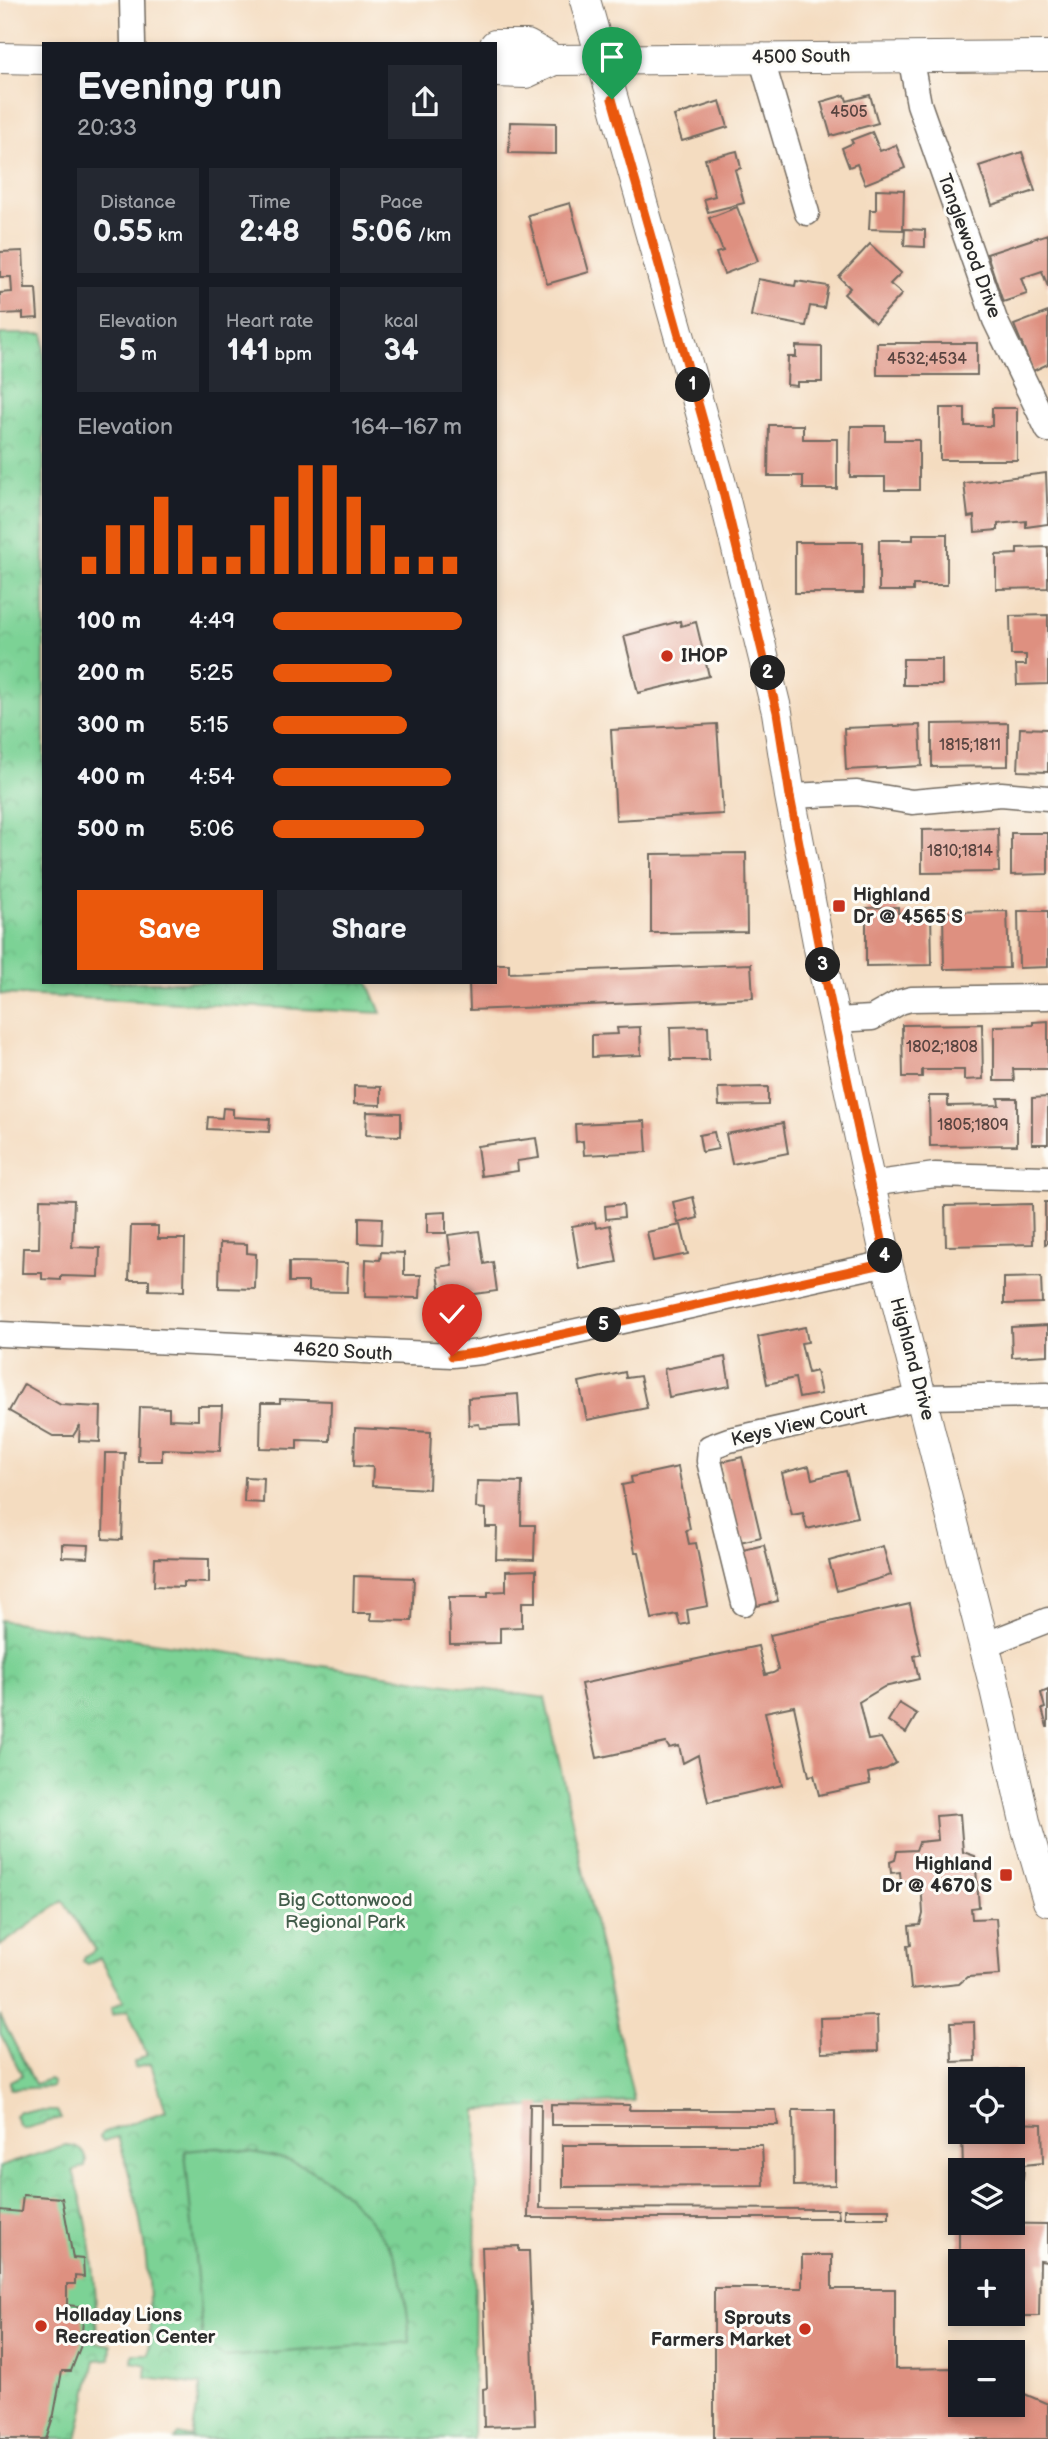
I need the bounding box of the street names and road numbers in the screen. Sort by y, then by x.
street label: 4500 South [752,45,850,69]
street label: Tanglewood Drive [932,171,1006,321]
street label: Highland Drive [885,1295,939,1423]
street label: 4620 South [293,1338,393,1366]
street label: Keys View Court [729,1398,869,1452]

